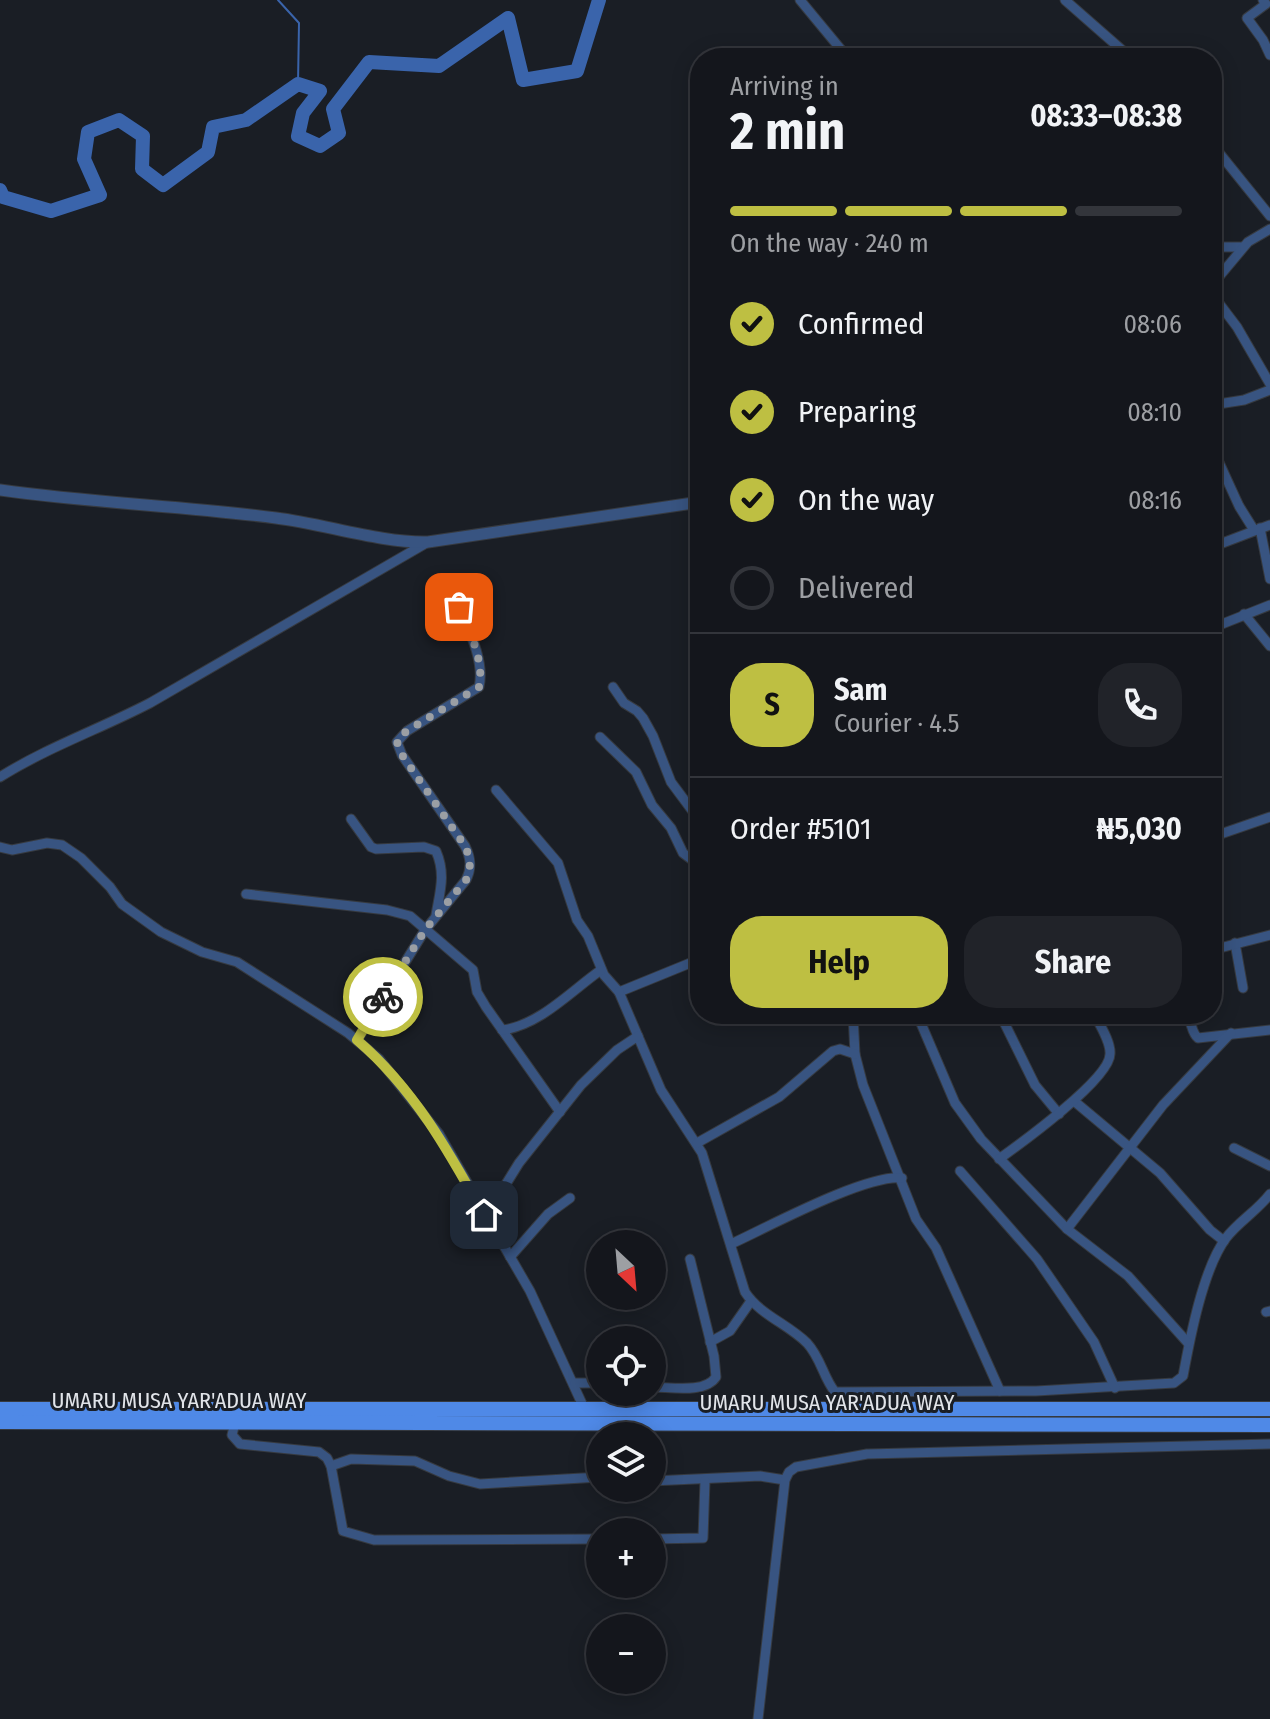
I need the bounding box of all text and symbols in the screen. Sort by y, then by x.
text: Arriving in [730,71,839,102]
text: 08:33–08:38 [1030,98,1182,134]
text: 2 min [730,100,845,163]
text: On the way · 240 m [730,228,929,259]
icon: check [730,302,774,346]
text: Confirmed [798,306,924,342]
text: 08:06 [1123,309,1182,340]
icon: check [730,390,774,434]
text: Preparing [798,394,916,430]
text: 08:10 [1127,397,1182,428]
icon: check [730,478,774,522]
text: On the way [798,482,934,518]
text: 08:16 [1128,485,1182,516]
text: Delivered [798,570,914,606]
pin [425,573,493,641]
icon: bag [437,585,481,629]
button: phone [1098,663,1182,747]
text: Sam [834,672,887,708]
text: S [764,687,780,723]
text: Courier · 4.5 [834,708,960,739]
text: Order #5101 [730,811,872,847]
text: ₦5,030 [1097,811,1182,847]
button: Help [730,916,948,1008]
button: Share [964,916,1182,1008]
courier [343,957,423,1037]
icon: bike [361,975,405,1019]
pin [450,1181,518,1249]
icon: home [462,1193,506,1237]
north arrow [586,1230,666,1310]
map controls [586,1230,666,1694]
button: locate [586,1326,666,1406]
street label: UMARU MUSA YAR'ADUA WAY [51,1387,307,1414]
street label: UMARU MUSA YAR'ADUA WAY [699,1389,955,1416]
button: layers [586,1422,666,1502]
button: + [586,1518,666,1598]
button: − [586,1614,666,1694]

